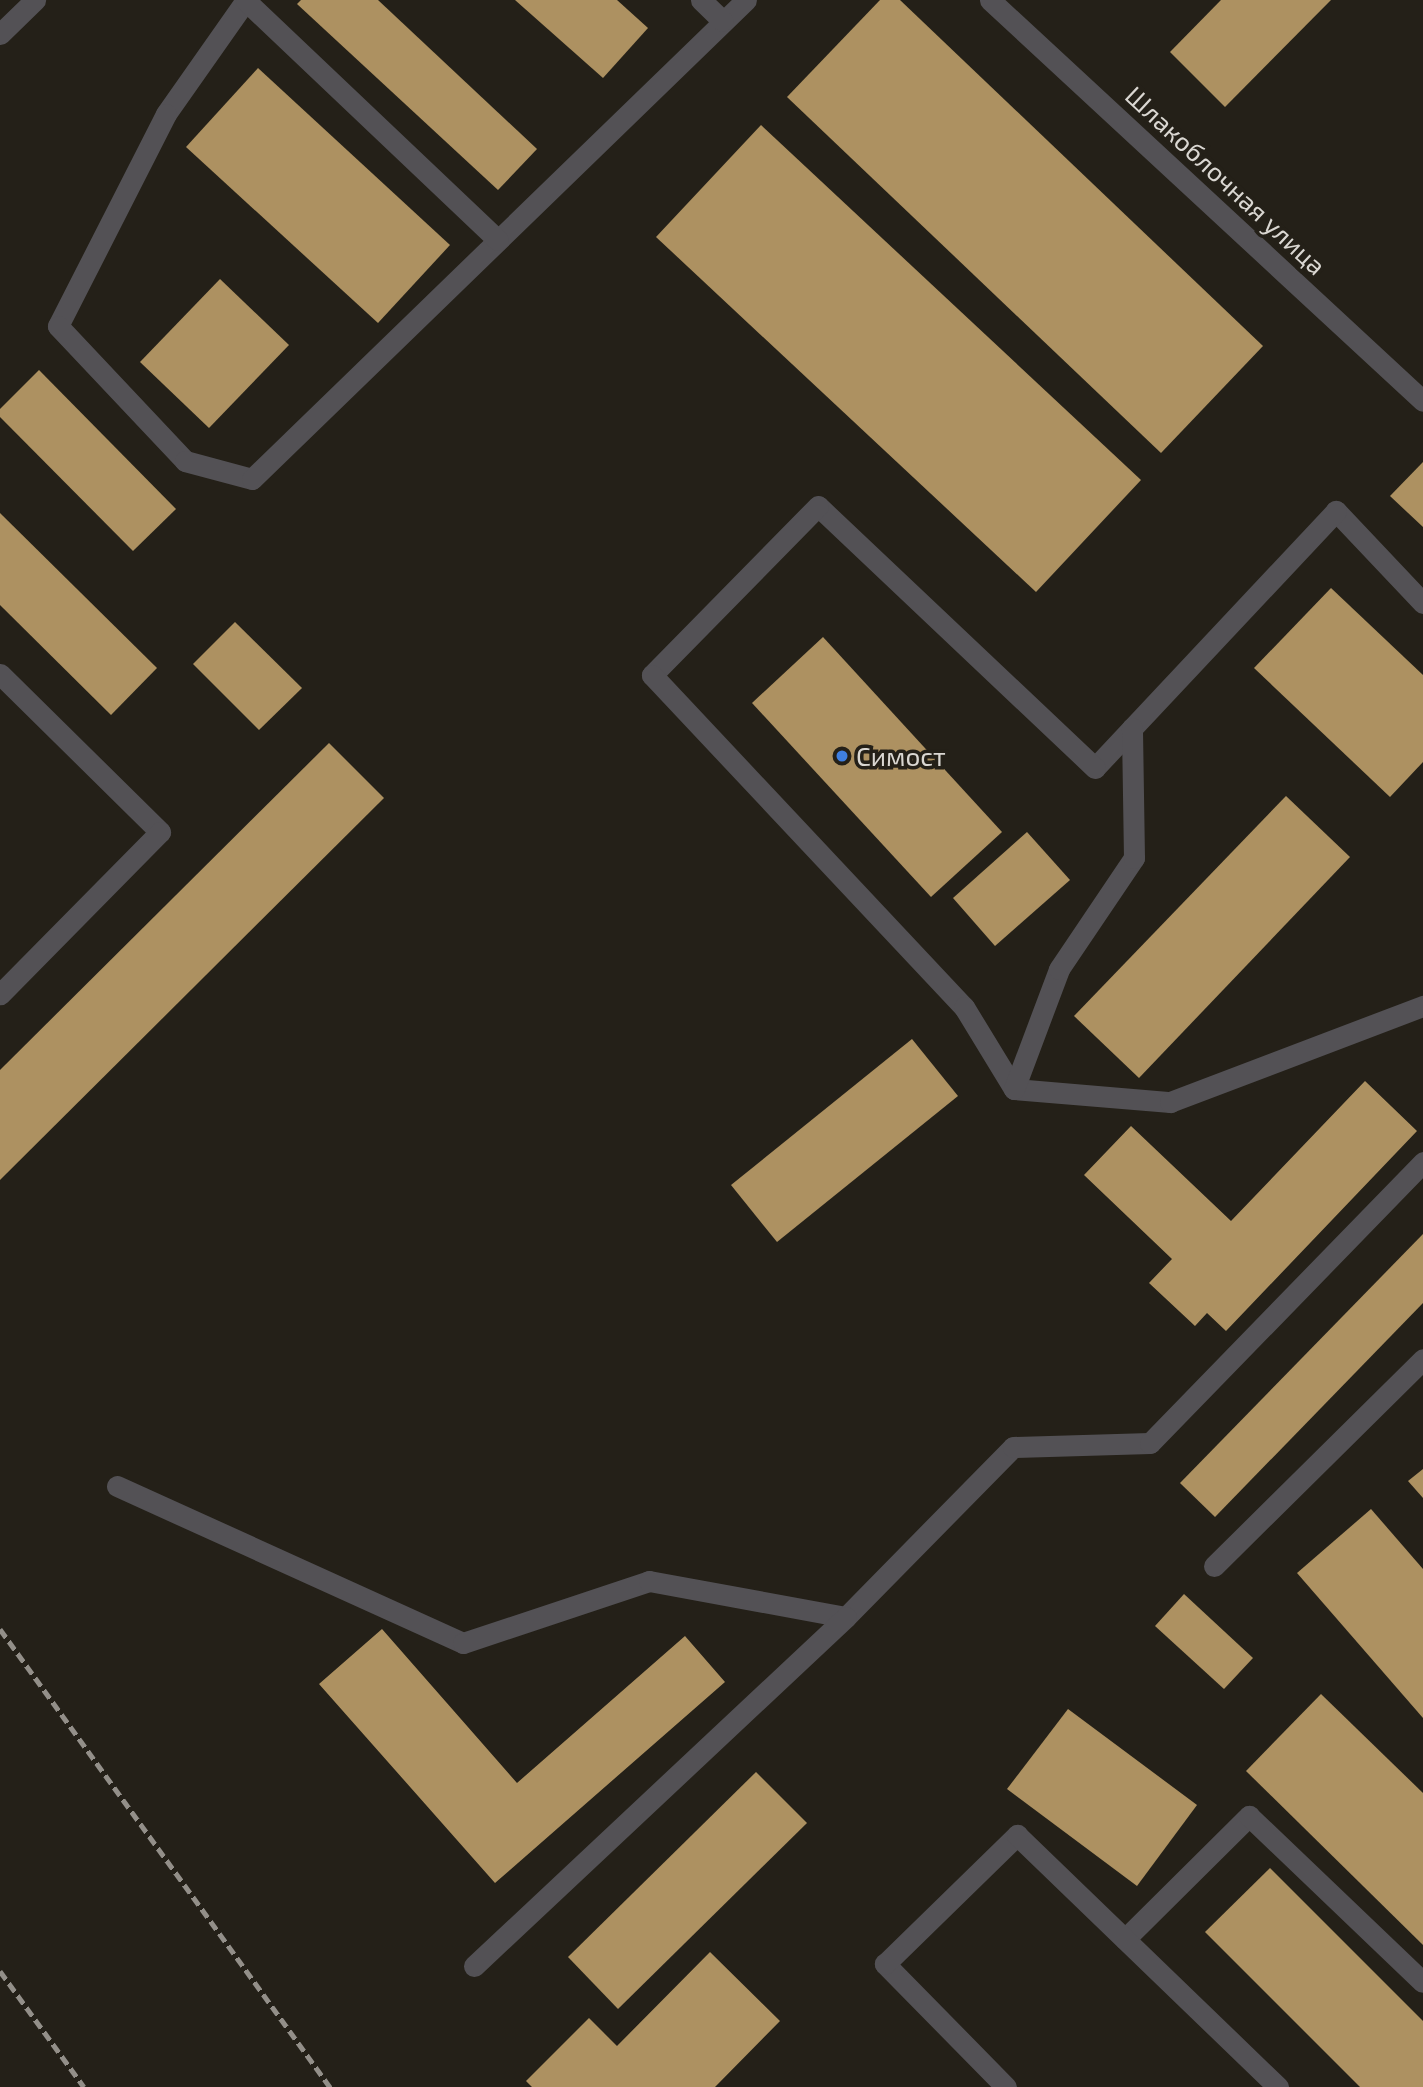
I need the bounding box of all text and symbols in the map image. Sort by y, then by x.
street label: Шлакоблочная улица [1120,79,1332,281]
place label: Симост [856,740,946,772]
marker: Симост [834,748,850,764]

